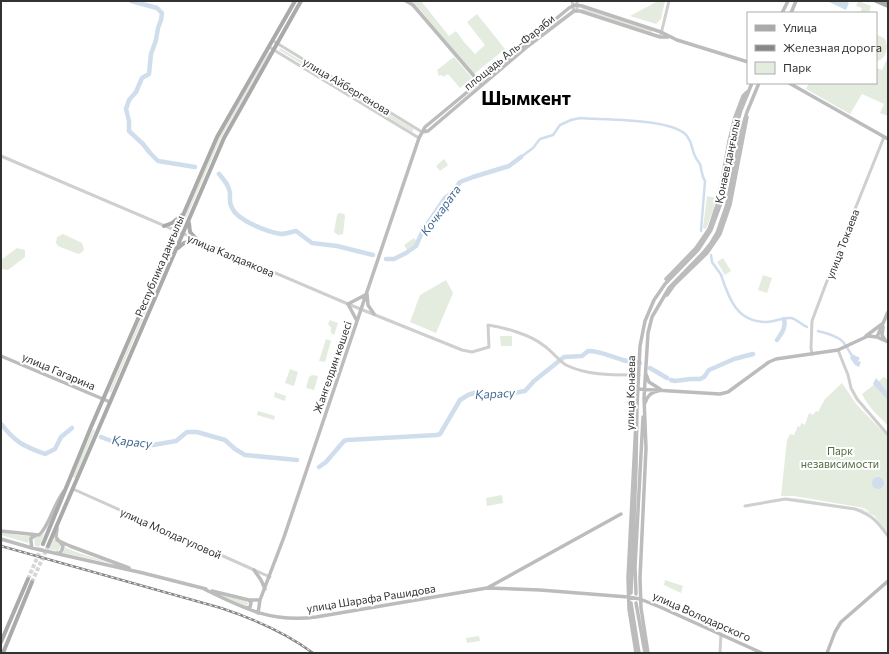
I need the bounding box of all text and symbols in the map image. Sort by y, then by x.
street label: площадь Аль-Фараби [461,11,557,93]
legend [747,12,877,84]
text: Улица [783,20,817,34]
text: Железная дорога [783,40,882,54]
street label: улица Айбергенова [301,55,393,117]
text: Парк [783,60,812,74]
district label: Шымкент [481,86,571,109]
street label: Қонаев даңғылы [712,118,742,204]
water label: Кочкарата [417,182,463,238]
street label: улица Токаева [823,207,861,281]
street label: Республика даңғылы [132,213,186,319]
street label: улица Калдаякова [186,231,276,279]
street label: Жангелдин көшесі [310,319,354,415]
street label: улица Гагарина [20,350,98,392]
street label: улица Конаева [623,355,637,431]
water label: Қарасу [475,385,516,401]
water label: Қарасу [111,432,153,450]
park label: Парк независимости [801,444,879,470]
street label: улица Молдагуловой [118,505,224,561]
street label: улица Шарафа Рашидова [305,581,437,615]
street label: улица Володарского [651,588,754,644]

